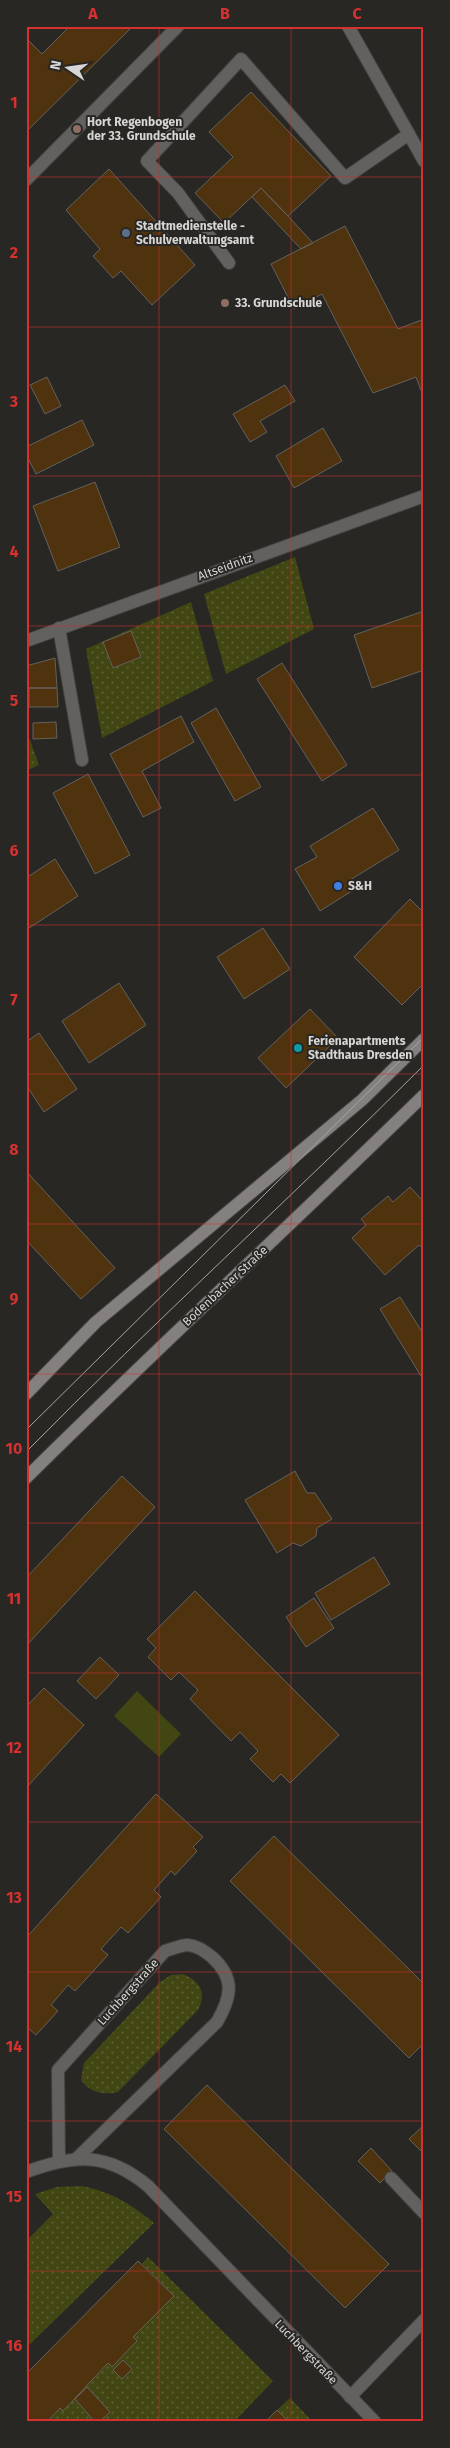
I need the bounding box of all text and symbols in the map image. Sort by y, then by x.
text: A [87,4,98,23]
text: B [220,4,230,23]
text: C [352,4,362,23]
north arrow [42,42,92,92]
text: N [46,59,65,72]
text: 1 [10,93,18,112]
place label: Hort Regenbogen der 33. Grundschule [87,115,196,143]
marker: Hort Regenbogen der 33. Grundschule [71,123,83,135]
place label: Stadtmedienstelle - Schulverwaltungsamt [136,219,254,247]
marker: Stadtmedienstelle - Schulverwaltungsamt [120,227,132,239]
text: 2 [10,243,18,262]
place label: 33. Grundschule [234,296,323,310]
marker: 33. Grundschule [219,297,231,309]
text: 3 [9,392,18,411]
text: 4 [9,542,19,561]
street label: Altseidnitz [196,551,254,583]
text: 5 [10,691,19,710]
text: 6 [9,841,19,860]
place label: S&H [348,879,372,893]
marker: S&H [332,880,344,892]
text: 7 [10,990,18,1009]
place label: Ferienapartments Stadthaus Dresden [308,1034,412,1062]
marker: Ferienapartments Stadthaus Dresden [292,1042,304,1054]
text: 8 [9,1140,19,1159]
street label: Bodenbacher Straße [180,1243,270,1329]
text: 9 [10,1289,19,1308]
text: 10 [6,1439,22,1458]
text: 11 [7,1589,21,1608]
text: 12 [6,1738,22,1757]
text: 13 [6,1888,22,1907]
street label: Luchbergstraße [95,1956,161,2028]
text: 14 [6,2037,22,2056]
text: 15 [6,2187,22,2206]
street label: Luchbergstraße [272,2317,340,2387]
text: 16 [6,2336,22,2355]

